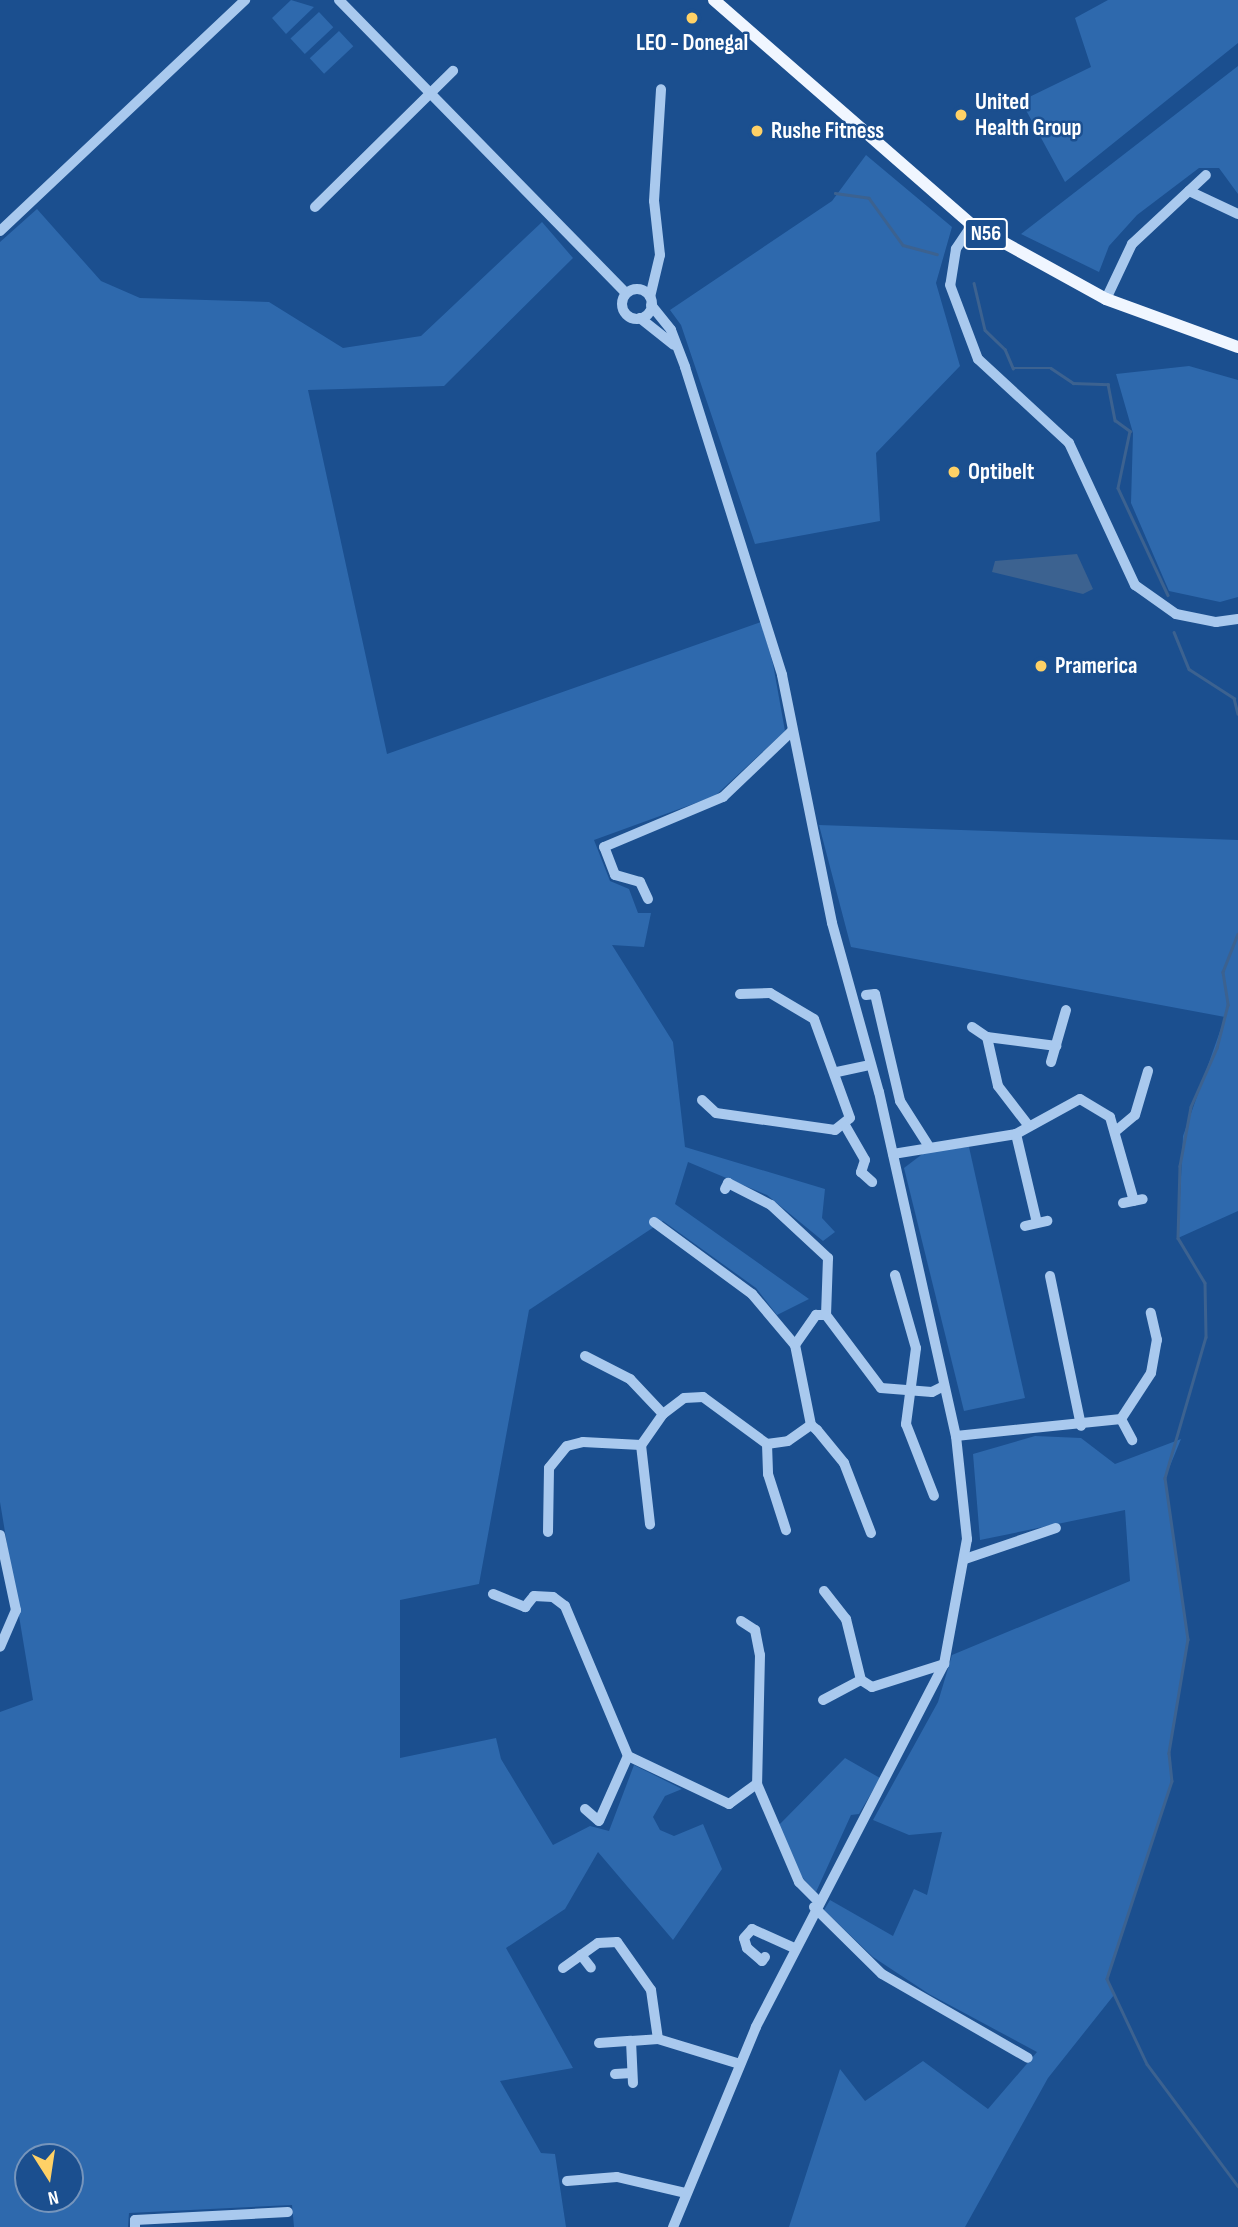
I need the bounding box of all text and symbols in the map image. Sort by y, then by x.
marker: LEO - Donegal [684,10,700,26]
place label: LEO - Donegal [636,29,748,57]
place label: United Health Group [975,88,1082,142]
marker: United Health Group [953,107,969,123]
place label: Rushe Fitness [771,117,884,145]
marker: Rushe Fitness [749,123,765,139]
road number: N56 [963,216,1009,252]
place label: Optibelt [968,458,1034,486]
marker: Optibelt [946,464,962,480]
place label: Pramerica [1055,652,1137,680]
marker: Pramerica [1033,658,1049,674]
north arrow [14,2143,84,2213]
text: N [46,2185,60,2209]

